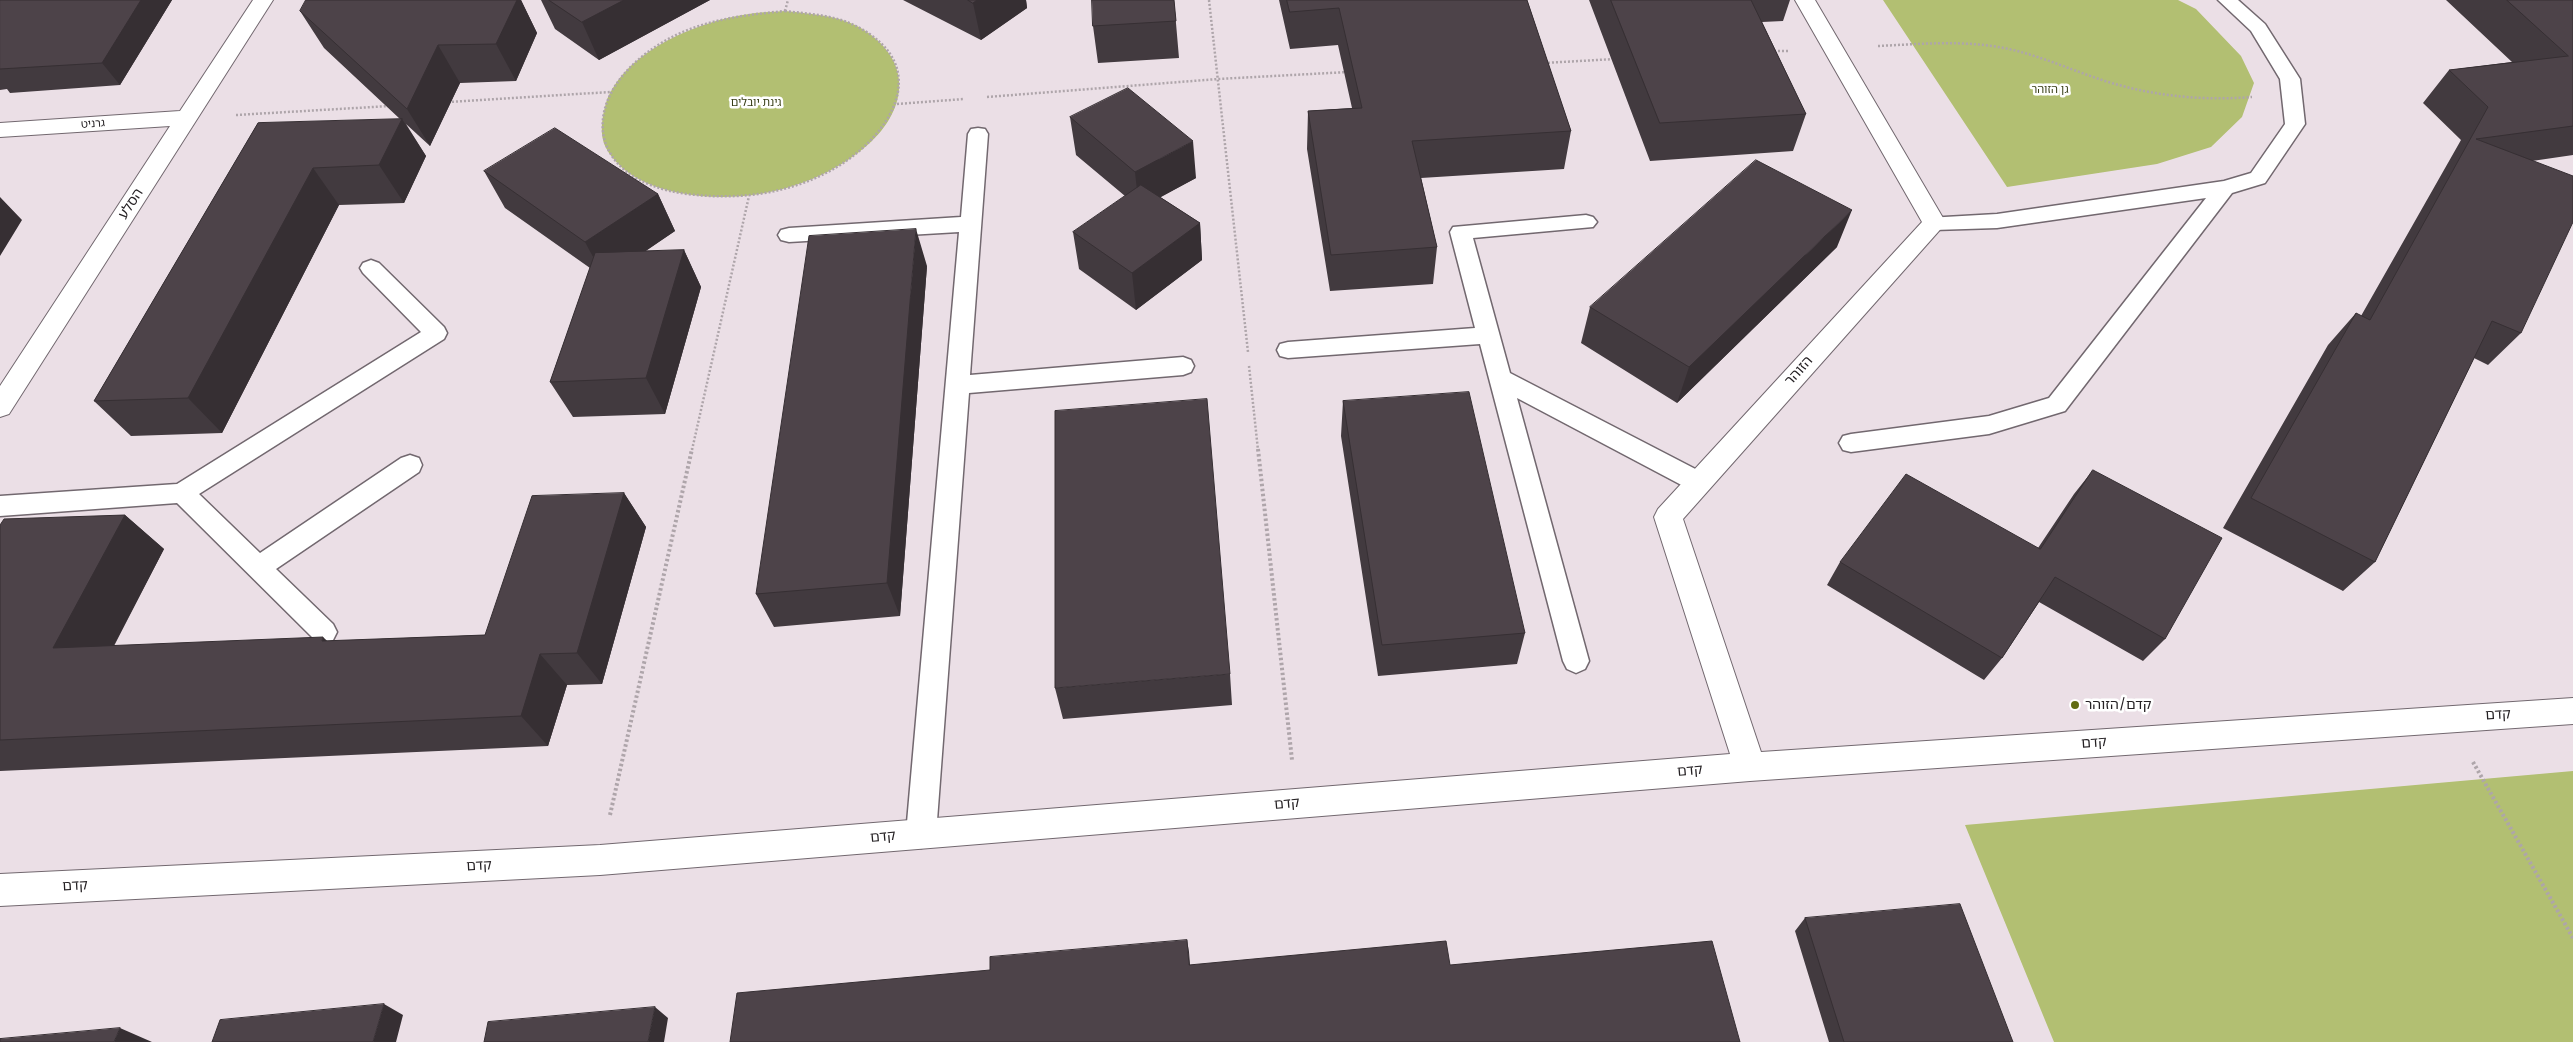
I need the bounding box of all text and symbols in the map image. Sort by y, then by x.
park label: גן הזוהר [2031,83,2069,97]
park label: גינת יובלים [731,96,781,110]
street label: גרניט [81,117,105,131]
street label: הסלע [115,185,147,223]
street label: הזוהר [1781,353,1817,389]
place label: קדם/הזוהר [2085,697,2152,713]
marker: קדם/הזוהר [2069,699,2081,711]
street label: קדם [2485,706,2511,724]
street label: קדם [2081,734,2107,752]
street label: קדם [1677,762,1703,780]
street label: קדם [1274,795,1300,813]
street label: קדם [870,828,896,846]
street label: קדם [466,857,492,875]
street label: קדם [62,877,88,895]

